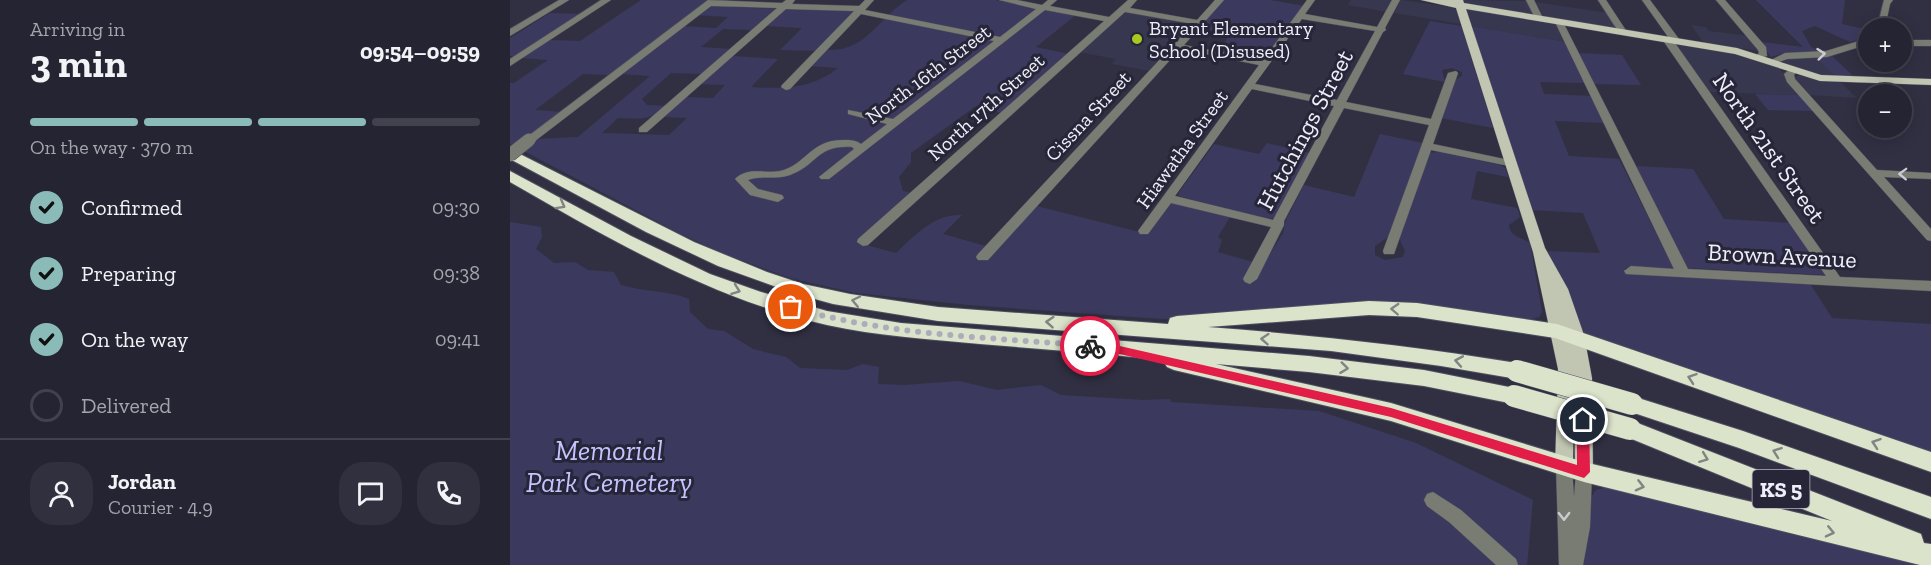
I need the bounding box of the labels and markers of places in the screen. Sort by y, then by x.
place label: Bryant Elementary School (Disused) [1149,16,1314,63]
marker: Bryant Elementary School (Disused) [1130,32,1144,46]
pin [765,281,816,332]
pin [1557,394,1608,445]

